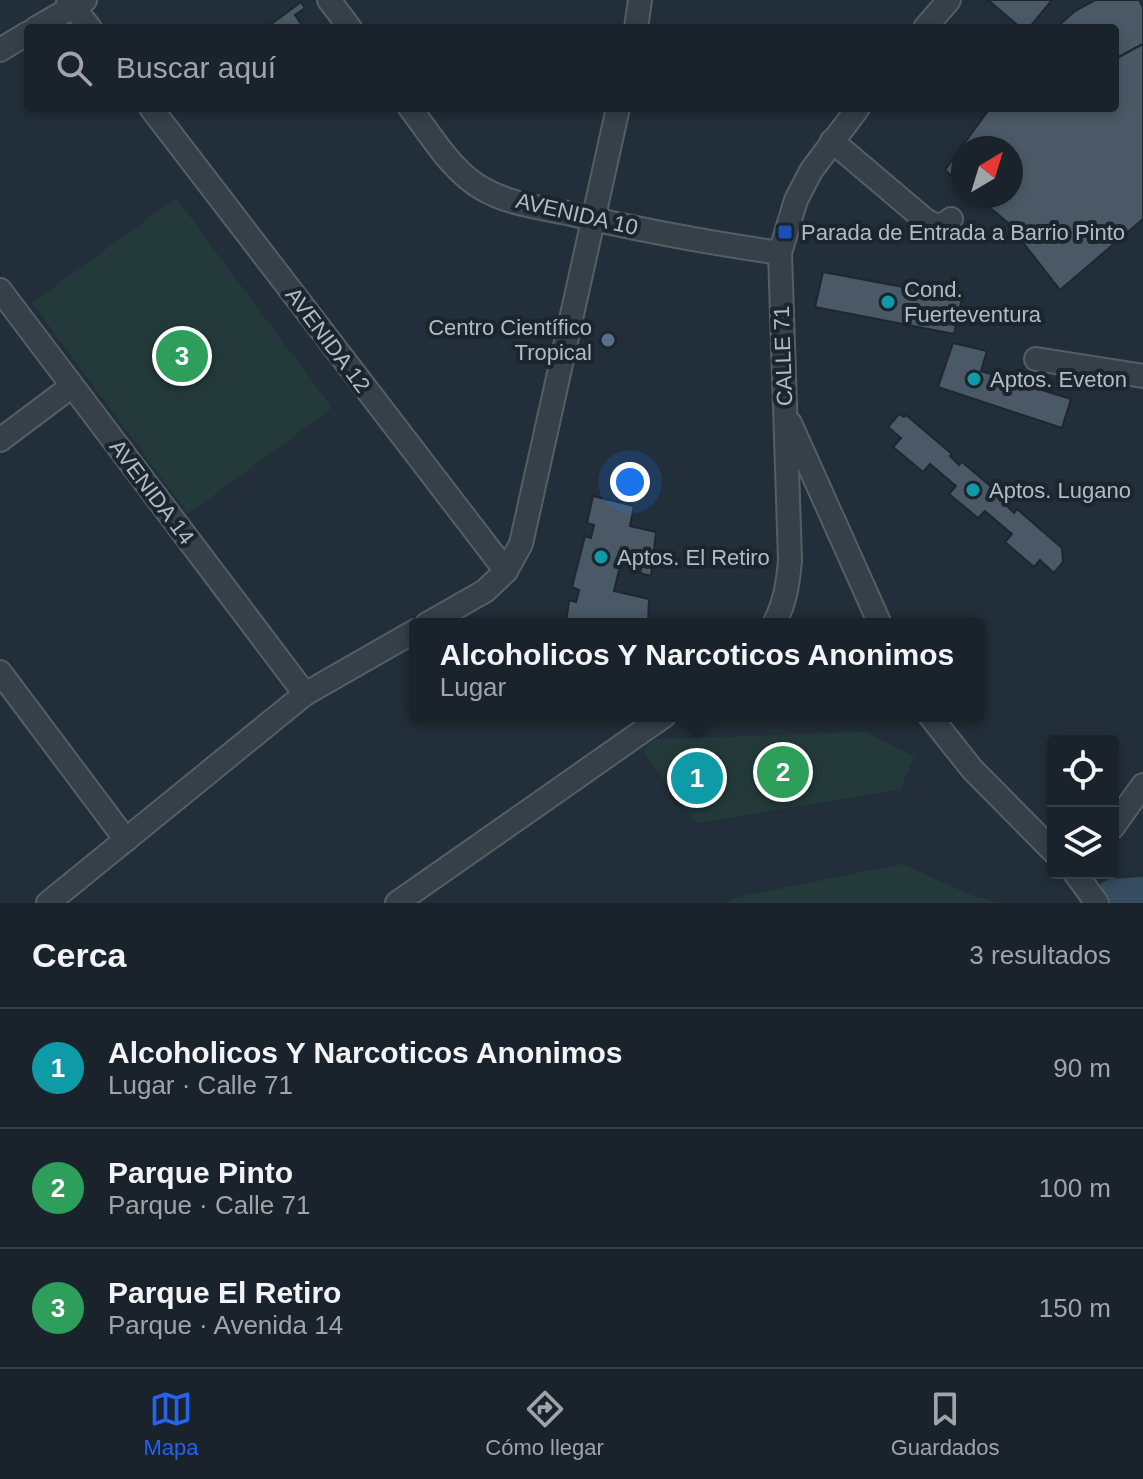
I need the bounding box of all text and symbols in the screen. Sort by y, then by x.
search box [24,24,1119,112]
icon: search [52,46,96,90]
text: Buscar aquí [116,51,276,84]
north arrow [951,136,1023,208]
street label: AVENIDA 10 [514,188,640,240]
place label: Parada de Entrada a Barrio Pinto [801,220,1125,245]
marker: Parada de Entrada a Barrio Pinto [776,223,794,241]
place label: Cond. Fuerteventura [904,277,1042,327]
street label: AVENIDA 12 [281,283,375,397]
marker: Cond. Fuerteventura [879,293,897,311]
street label: CALLE 71 [769,305,797,407]
place label: Centro Científico Tropical [428,315,592,365]
pin: 3 [156,326,208,386]
marker: Centro Científico Tropical [599,331,617,349]
place label: Aptos. Eveton [990,367,1127,392]
marker: Aptos. Eveton [965,370,983,388]
street label: AVENIDA 14 [105,435,199,549]
your location [610,462,650,502]
place label: Aptos. Lugano [989,478,1131,503]
marker: Aptos. Lugano [964,481,982,499]
place label: Aptos. El Retiro [617,545,770,570]
marker: Aptos. El Retiro [592,548,610,566]
popup [409,618,985,722]
text: Alcoholicos Y Narcoticos Anonimos [440,638,954,671]
text: Lugar [440,672,506,702]
map controls [1047,735,1119,879]
button: locate [1047,735,1119,807]
pin: 2 [757,742,809,802]
pin: 1 [671,748,723,808]
button: layers [1047,807,1119,879]
text: Cerca [32,936,127,974]
text: 3 resultados [969,940,1111,970]
text: Alcoholicos Y Narcoticos Anonimos [108,1036,623,1069]
text: 1 [51,1053,65,1083]
text: 90 m [1053,1053,1111,1083]
text: Lugar · Calle 71 [108,1070,293,1100]
text: Parque Pinto [108,1156,293,1189]
text: 2 [51,1173,65,1203]
text: 100 m [1039,1173,1111,1203]
text: Parque · Calle 71 [108,1190,310,1220]
text: Parque El Retiro [108,1276,341,1309]
text: 3 [51,1293,65,1323]
text: 150 m [1039,1293,1111,1323]
text: Parque · Avenida 14 [108,1310,343,1340]
tab: Mapa [143,1387,198,1461]
tab: Cómo llegar [485,1387,604,1461]
tab: Guardados [891,1387,1000,1461]

